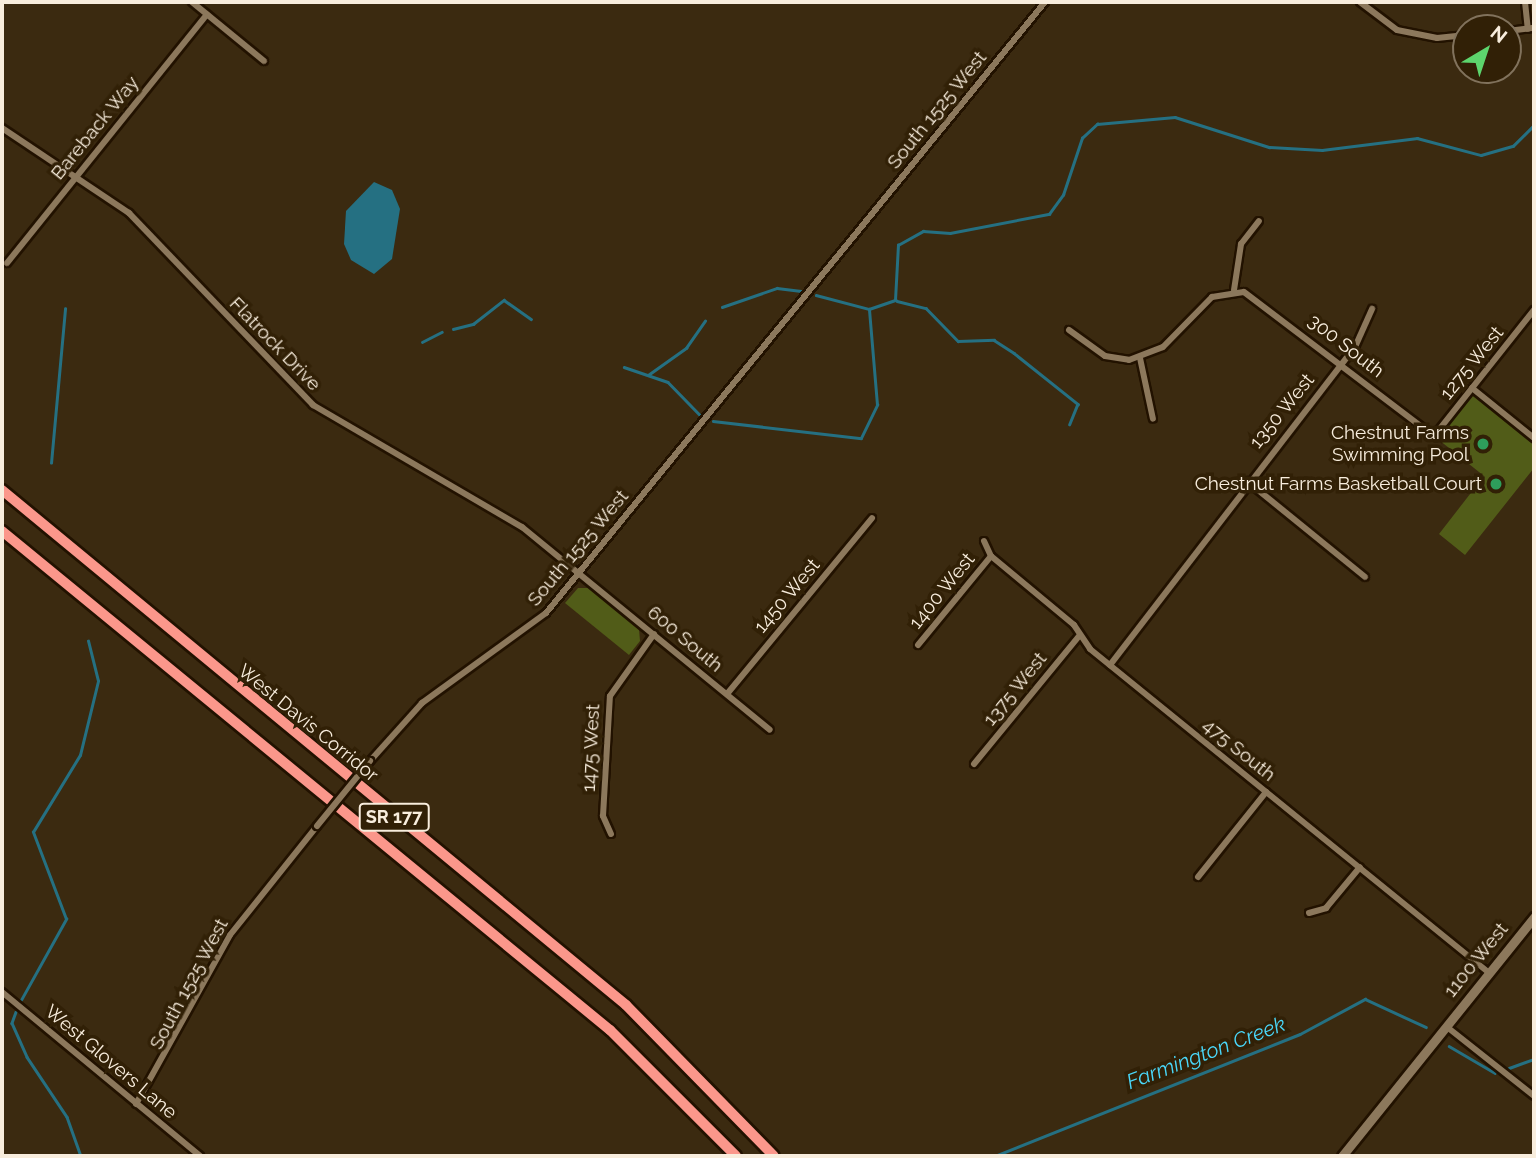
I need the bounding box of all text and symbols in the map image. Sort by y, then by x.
north arrow [1452,14,1522,84]
text: N [1486,21,1512,47]
street label: South 1525 West [882,46,992,174]
street label: Bareback Way [46,71,144,185]
street label: Flatrock Drive [225,292,325,396]
street label: 300 South [1304,309,1388,383]
street label: 1275 West [1435,321,1509,405]
street label: 1350 West [1245,369,1319,453]
place label: Chestnut Farms Swimming Pool [1331,422,1469,466]
marker: Chestnut Farms Swimming Pool [1475,436,1491,452]
place label: Chestnut Farms Basketball Court [1194,473,1482,495]
marker: Chestnut Farms Basketball Court [1488,476,1504,492]
street label: South 1525 West [523,485,633,611]
street label: 1400 West [904,548,980,634]
street label: 1450 West [749,554,825,638]
street label: 600 South [643,601,727,677]
street label: 1375 West [978,647,1052,731]
street label: West Davis Corridor [233,660,383,786]
street label: 1475 West [577,703,605,793]
street label: 475 South [1198,714,1280,786]
road number: SR 177 [357,802,431,832]
street label: South 1525 West [145,915,233,1053]
street label: 1100 West [1439,918,1513,1002]
street label: West Glovers Lane [40,1000,182,1124]
water label: Farmington Creek [1123,1011,1289,1095]

